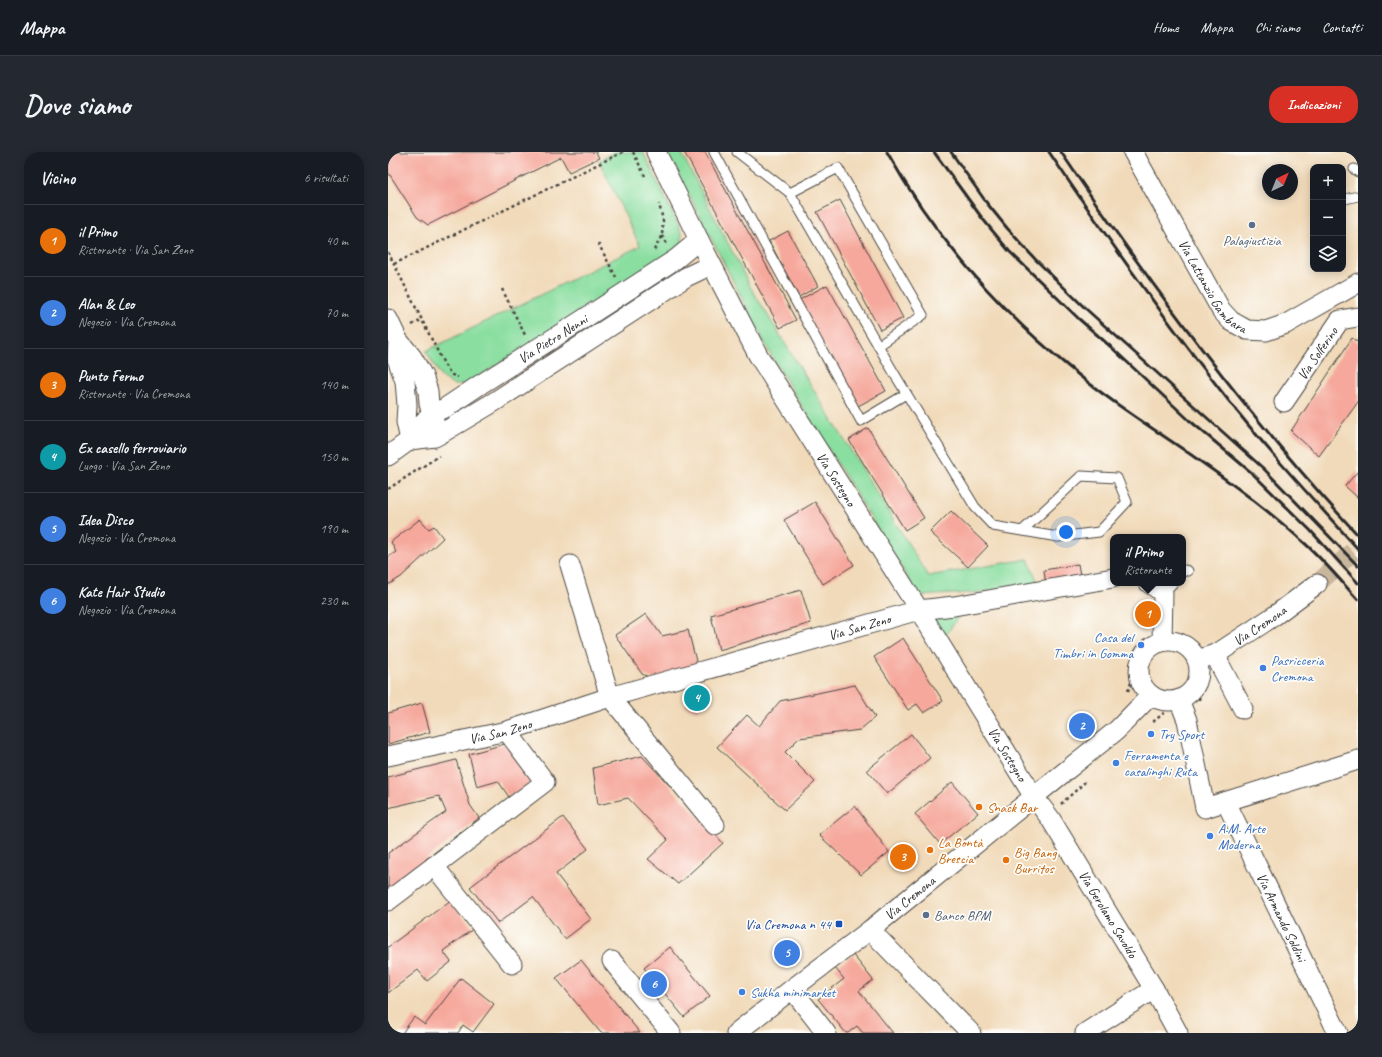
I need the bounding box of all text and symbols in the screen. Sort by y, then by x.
text: Mappa [20,16,64,40]
text: Home [1153,19,1179,36]
text: Mappa [1201,19,1233,36]
text: Chi siamo [1255,19,1300,36]
text: Contatti [1322,19,1362,36]
button: Indicazioni [1269,86,1358,123]
text: Dove siamo [24,87,130,122]
north arrow [1262,164,1298,200]
map controls [1310,164,1346,272]
button: + [1310,164,1346,200]
text: Vicino [40,168,75,189]
text: 6 risultati [304,170,348,186]
button: − [1310,200,1346,236]
marker: Palagiustizia [1247,220,1257,230]
text: il Primo [78,223,117,242]
place label: Palagiustizia [1223,232,1282,249]
text: 1 [50,233,56,249]
text: 40 m [326,233,348,249]
button: layers [1310,236,1346,272]
street label: Via Lattanzio Gambara [1174,237,1251,338]
text: Ristorante · Via San Zeno [78,242,193,258]
text: Alan & Leo [78,295,134,314]
text: 2 [50,305,56,321]
text: 70 m [326,305,348,321]
street label: Via Pietro Nenni [515,310,593,367]
text: Negozio · Via Cremona [78,314,175,330]
street label: Via Solferino [1294,323,1342,383]
text: Punto Fermo [78,367,143,386]
text: 3 [50,377,56,393]
text: 140 m [320,377,348,393]
text: Ristorante · Via Cremona [78,386,190,402]
text: Ex casello ferroviario [78,439,186,458]
text: 4 [50,449,56,465]
text: 150 m [320,449,348,465]
street label: Via Sostegno [813,449,860,511]
text: Luogo · Via San Zeno [78,458,169,474]
text: Idea Disco [78,511,133,530]
text: 5 [50,521,56,537]
text: 190 m [320,521,348,537]
your location [1056,522,1076,542]
text: Negozio · Via Cremona [78,530,175,546]
popup [1110,534,1186,586]
text: il Primo [1124,543,1163,562]
text: Ristorante [1124,562,1172,578]
text: Kate Hair Studio [78,583,164,602]
text: 6 [50,593,56,609]
text: 230 m [320,593,348,609]
pin: 1 [1135,599,1161,629]
street label: Via Cremona [1230,601,1291,650]
text: Negozio · Via Cremona [78,602,175,618]
street label: Via San Zeno [826,610,894,644]
place label: Casa del Timbri in Gomma [1053,629,1136,662]
marker: Casa del Timbri in Gomma [1136,640,1146,650]
place label: Pasricceria Cremona [1271,652,1325,685]
marker: Pasricceria Cremona [1258,663,1268,673]
pin: 4 [684,683,710,713]
pin: 2 [1069,711,1095,741]
street label: Via San Zeno [468,715,536,748]
street label: Via Sostegno [984,724,1031,786]
place label: Try Sport [1159,726,1206,743]
marker: Try Sport [1146,729,1156,739]
place label: Ferramenta e casalinghi Ruta [1124,747,1198,780]
marker: Ferramenta e casalinghi Ruta [1111,758,1121,768]
place label: Snack Bar [987,799,1039,816]
marker: Snack Bar [974,802,984,812]
place label: A.M. Arte Moderna [1218,820,1267,853]
marker: A.M. Arte Moderna [1205,831,1215,841]
place label: La Bontà Brescia [938,834,984,867]
pin: 3 [890,842,916,872]
place label: Big Bang Burritos [1014,844,1057,877]
marker: La Bontà Brescia [925,845,935,855]
marker: Big Bang Burritos [1001,855,1011,865]
street label: Via Gerolamo Savoldo [1075,867,1142,962]
street label: Via Armando Soldini [1253,870,1311,967]
street label: Via Cremona [881,872,940,924]
place label: Banco BPM [934,907,992,924]
marker: Banco BPM [921,910,931,920]
place label: Via Cremona n 44 [745,916,833,933]
marker: Via Cremona n 44 [834,919,844,929]
pin: 5 [774,938,800,968]
pin: 6 [641,969,667,999]
place label: Sukha minimarket [750,984,837,1001]
marker: Sukha minimarket [737,987,747,997]

